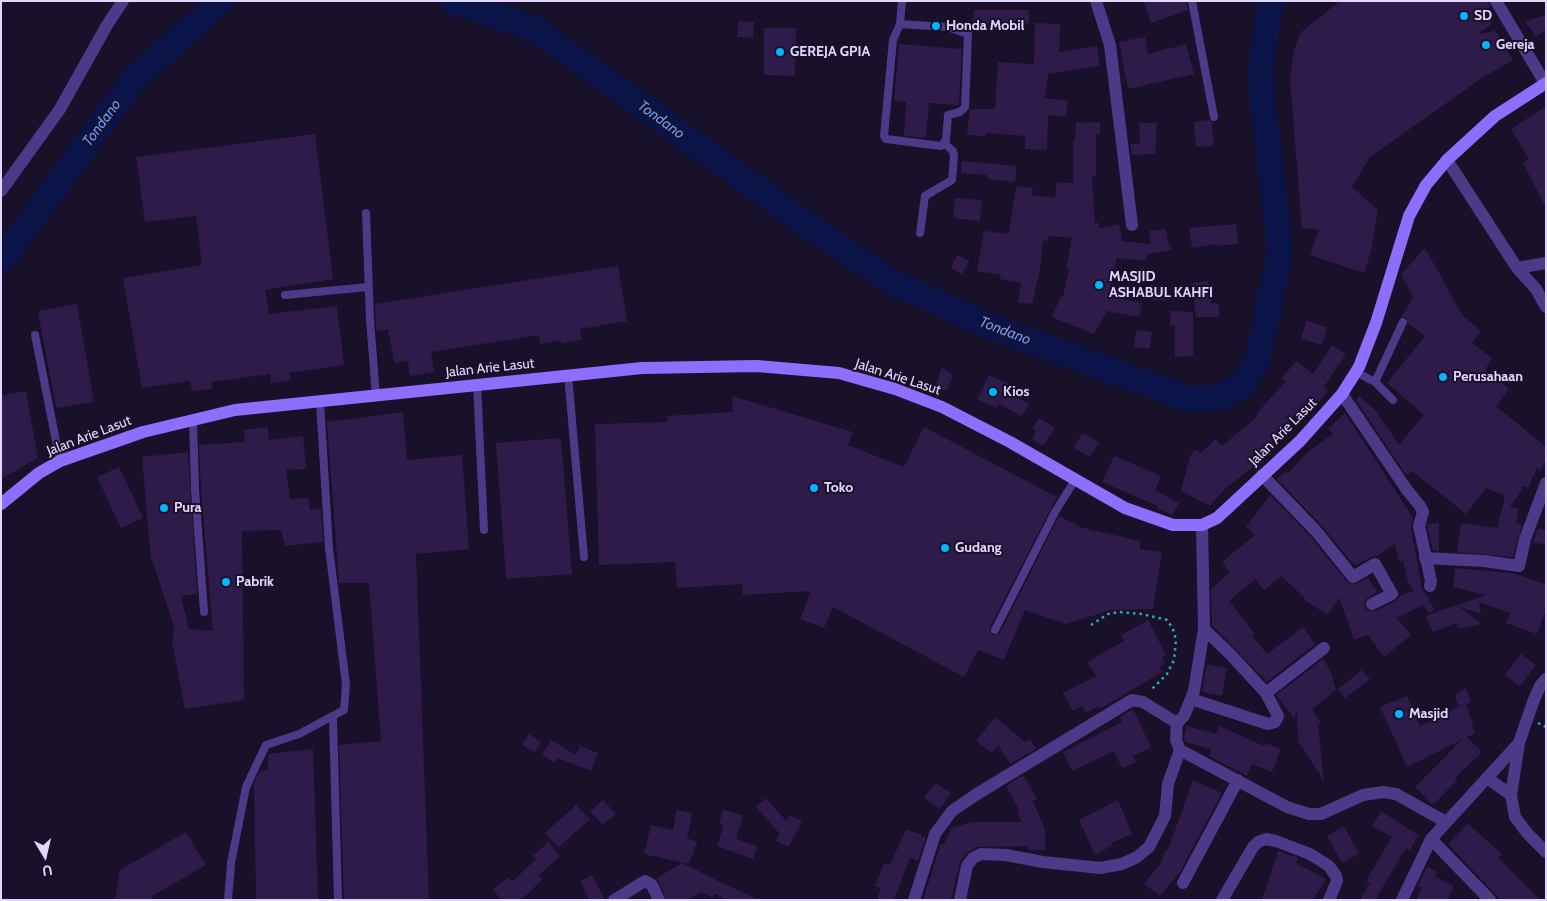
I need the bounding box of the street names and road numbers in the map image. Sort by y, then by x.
street label: Jalan Arie Lasut [445,355,535,381]
street label: Jalan Arie Lasut [853,355,943,399]
street label: Jalan Arie Lasut [1246,395,1320,469]
street label: Jalan Arie Lasut [44,412,134,460]

